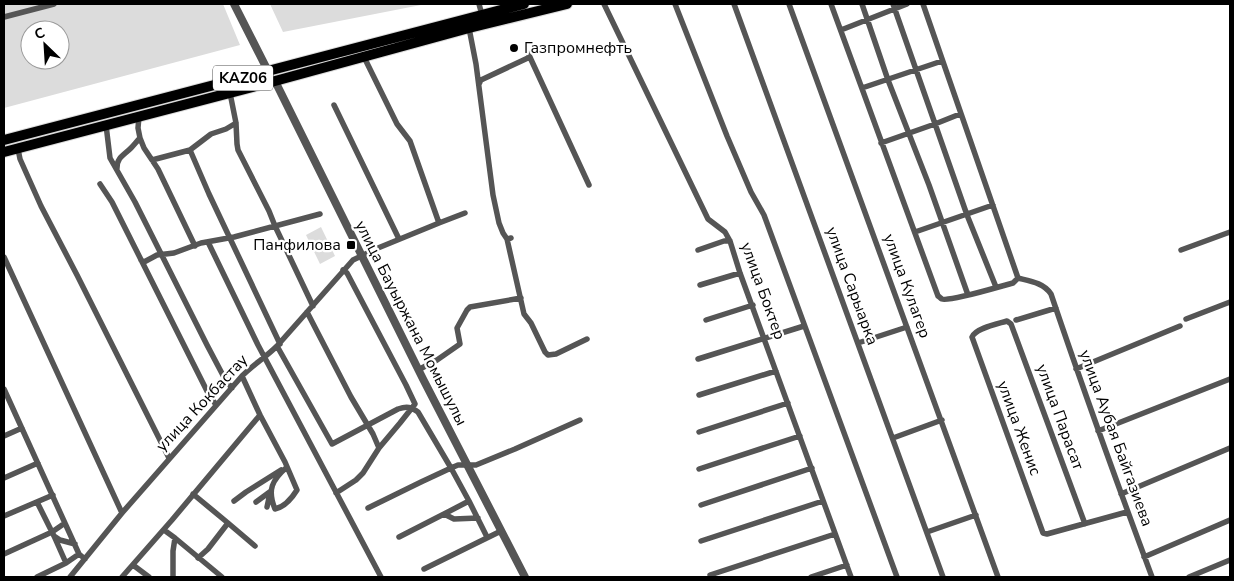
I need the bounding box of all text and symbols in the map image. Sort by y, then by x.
north arrow [20,20,70,70]
text: С [31,23,48,44]
place label: Газпромнефть [524,37,632,59]
marker: Газпромнефть [508,42,520,54]
road number: KАZ06 [213,66,273,90]
street label: улица Бауыржана Момышулы [350,217,472,429]
street label: улица Сарыарка [820,224,884,348]
street label: улица Кулагер [878,231,936,341]
place label: Панфилова [253,234,341,256]
marker: Панфилова [345,239,357,251]
street label: улица Боктер [735,239,791,343]
street label: улица Аубая Байгазиева [1074,347,1158,529]
street label: улица Кокбастау [151,349,253,456]
street label: улица Парасат [1031,361,1090,474]
street label: улица Женис [992,378,1046,479]

